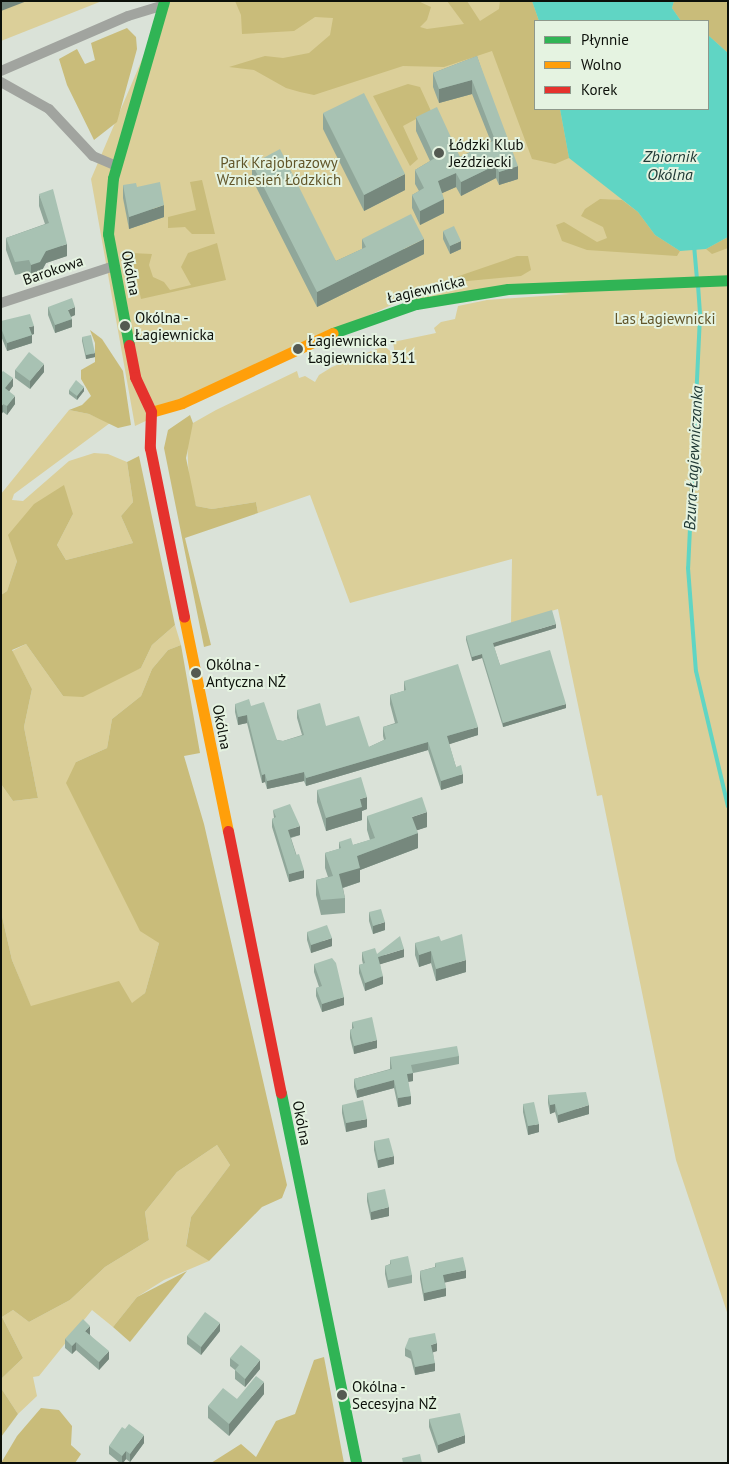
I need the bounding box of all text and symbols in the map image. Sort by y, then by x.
legend [534,20,709,110]
text: Płynnie [581,30,629,49]
text: Wolno [581,55,621,74]
text: Korek [581,80,617,99]
place label: Łódzki Klub Jeździecki [449,135,524,170]
water label: Zbiornik Okólna [643,146,697,184]
marker: Łódzki Klub Jeździecki [433,147,445,159]
park label: Park Krajobrazowy Wzniesień Łódzkich [217,153,341,188]
street label: Okólna [118,249,144,297]
street label: Barokowa [20,251,86,289]
street label: Łagiewnicka [385,271,467,307]
place label: Okólna - Łagiewnicka [135,308,214,343]
park label: Las Łagiewnicki [615,310,715,328]
marker: Okólna - Łagiewnicka [119,320,131,332]
place label: Łagiewnicka - Łagiewnicka 311 [308,331,416,366]
marker: Łagiewnicka - Łagiewnicka 311 [292,343,304,355]
water label: Bzura-Łagiewniczanka [680,385,706,531]
place label: Okólna - Antyczna NŻ [206,655,286,690]
marker: Okólna - Antyczna NŻ [190,667,202,679]
street label: Okólna [209,703,235,751]
street label: Okólna [289,1099,315,1147]
place label: Okólna - Secesyjna NŻ [352,1377,437,1412]
marker: Okólna - Secesyjna NŻ [336,1389,348,1401]

